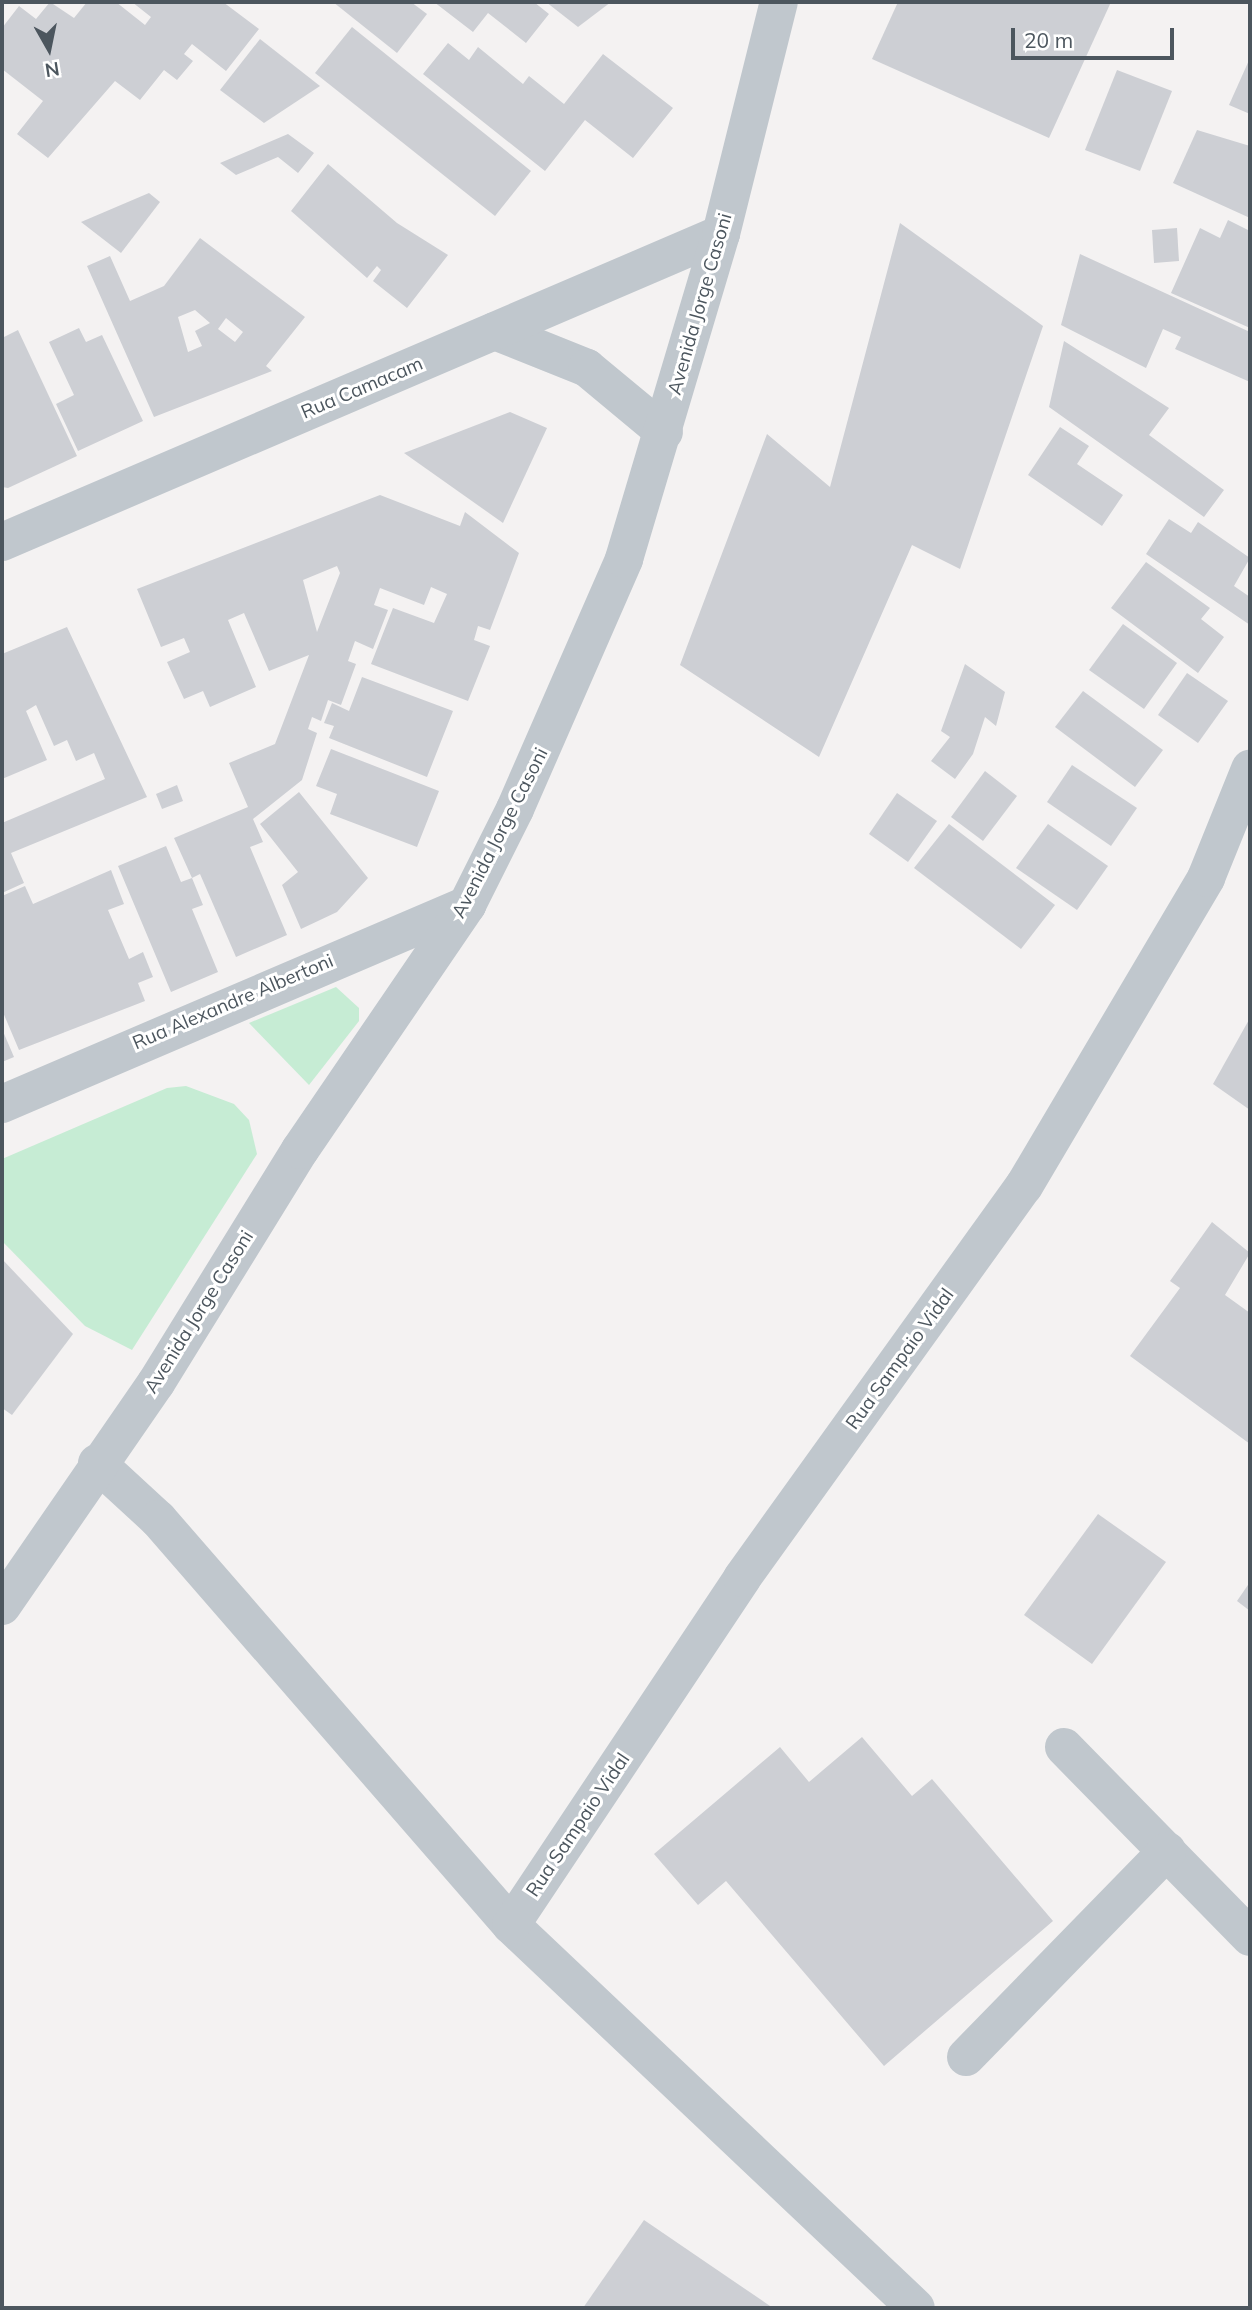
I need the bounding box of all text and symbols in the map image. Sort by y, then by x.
north arrow [14,14,84,84]
scale bar [1014,14,1177,58]
text: 20 m [1024,27,1073,53]
text: N [43,57,61,83]
street label: Avenida Jorge Casoni [663,211,737,397]
street label: Rua Camacam [298,352,426,424]
street label: Avenida Jorge Casoni [447,744,553,922]
street label: Rua Alexandre Albertoni [129,949,337,1055]
street label: Avenida Jorge Casoni [140,1226,258,1398]
street label: Rua Sampaio Vidal [841,1284,959,1434]
street label: Rua Sampaio Vidal [521,1749,635,1901]

